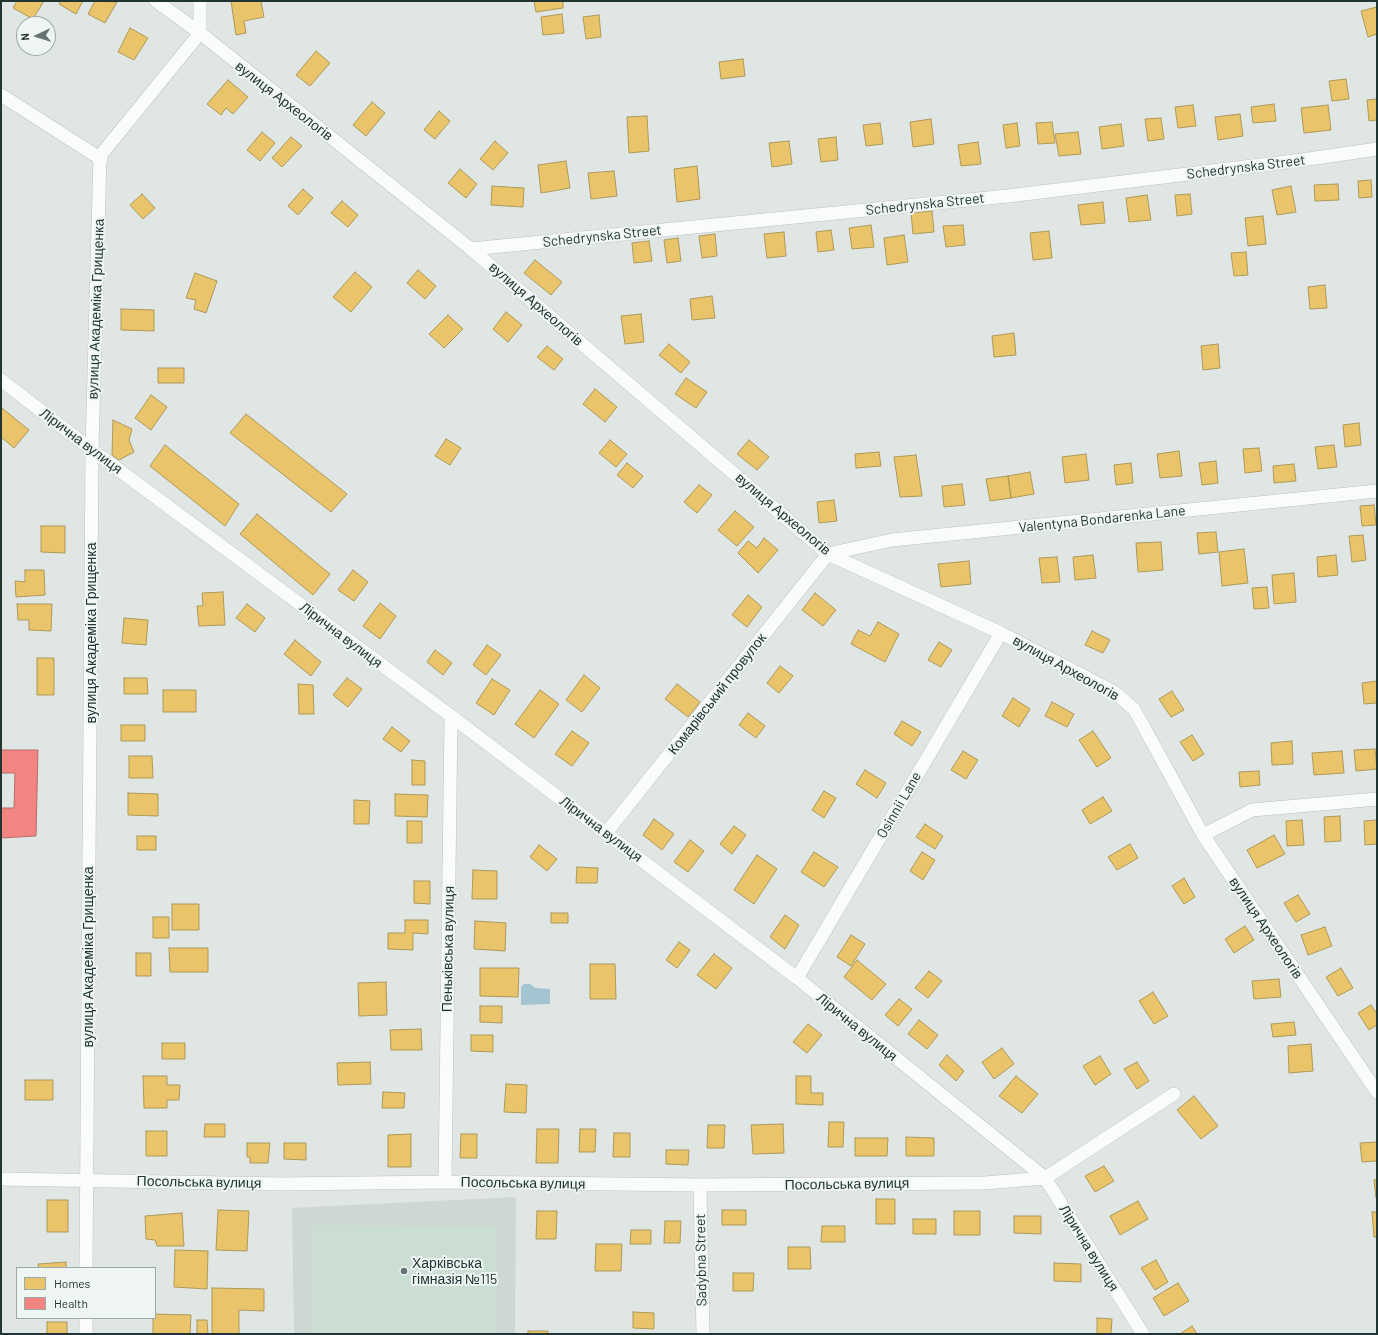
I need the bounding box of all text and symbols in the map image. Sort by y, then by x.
north arrow [16,16,56,56]
text: N [18,33,31,41]
street label: вулиця Археологів [232,58,336,144]
street label: Schedrynska Street [1186,151,1306,183]
street label: Schedrynska Street [865,189,985,219]
street label: вулиця Академіка Грищенка [84,218,108,400]
street label: Schedrynska Street [542,221,662,251]
street label: вулиця Археологів [486,259,586,349]
street label: Лірична вулиця [36,405,126,477]
street label: вулиця Археологів [732,469,834,559]
street label: Valentyna Bondarenka Lane [1018,502,1186,536]
street label: вулиця Академіка Грищенка [83,543,99,723]
street label: Лірична вулиця [296,599,386,671]
street label: Комарівський провулок [664,630,770,758]
street label: вулиця Археологів [1010,632,1122,704]
street label: Osinnii Lane [873,769,925,841]
street label: Лірична вулиця [556,793,646,865]
street label: вулиця Академіка Грищенка [80,867,96,1047]
street label: вулиця Археологів [1226,874,1306,982]
street label: Пеньківська вулиця [439,886,457,1012]
street label: Лірична вулиця [813,989,901,1065]
street label: Посольська вулиця [137,1173,261,1191]
street label: Посольська вулиця [461,1174,585,1192]
street label: Посольська вулиця [785,1175,909,1193]
street label: Лірична вулиця [1056,1202,1122,1294]
street label: Sadybna Street [692,1213,710,1307]
place label: Харківська гімназія №115 [412,1255,497,1288]
marker: Харківська гімназія №115 [399,1266,409,1276]
legend [16,1267,156,1319]
text: Homes [54,1276,90,1290]
text: Health [54,1296,88,1310]

